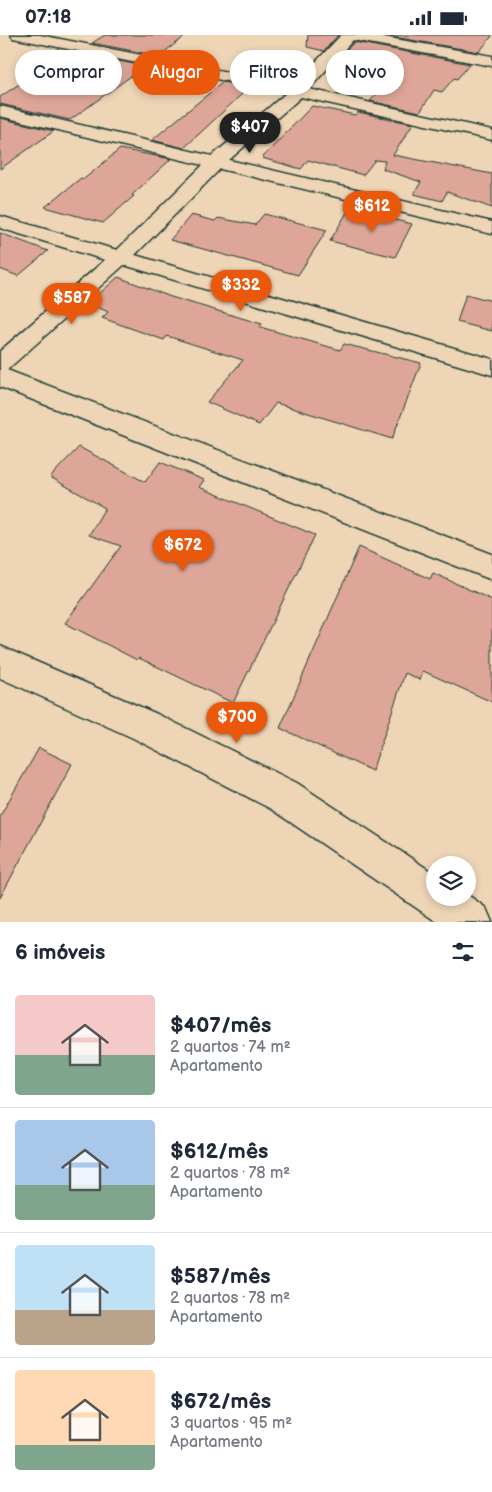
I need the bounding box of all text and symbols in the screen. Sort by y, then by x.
text: 07:18 [25,6,71,29]
chip: Comprar [15,50,122,95]
chip: Alugar [132,50,220,95]
chip: Filtros [230,50,316,95]
chip: Novo [326,50,404,95]
pin: $407 [220,111,280,154]
text: $407 [231,118,269,137]
pin: $612 [342,191,402,233]
text: $612 [354,197,390,216]
pin: $332 [211,269,271,312]
text: $332 [222,276,260,295]
pin: $587 [42,283,102,325]
text: $587 [53,289,91,308]
pin: $672 [153,529,213,572]
text: $672 [164,536,202,555]
pin: $700 [207,701,267,744]
text: $700 [217,708,257,727]
map controls [426,856,476,906]
button: layers [426,856,476,906]
icon: filters [449,938,477,966]
text: 6 imóveis [15,940,105,965]
text: $407/mês [170,1013,271,1038]
icon: home [55,1015,115,1075]
text: 2 quartos · 74 m² [170,1038,291,1057]
text: Apartamento [170,1057,263,1076]
text: $612/mês [170,1139,268,1164]
icon: home [55,1140,115,1200]
text: 2 quartos · 78 m² [170,1164,290,1183]
text: Apartamento [170,1183,263,1202]
text: $587/mês [170,1264,271,1289]
icon: home [55,1265,115,1325]
text: 2 quartos · 78 m² [170,1289,290,1308]
text: Apartamento [170,1308,263,1327]
text: $672/mês [170,1389,271,1414]
icon: home [55,1390,115,1450]
text: 3 quartos · 95 m² [170,1414,292,1433]
text: Apartamento [170,1433,263,1452]

